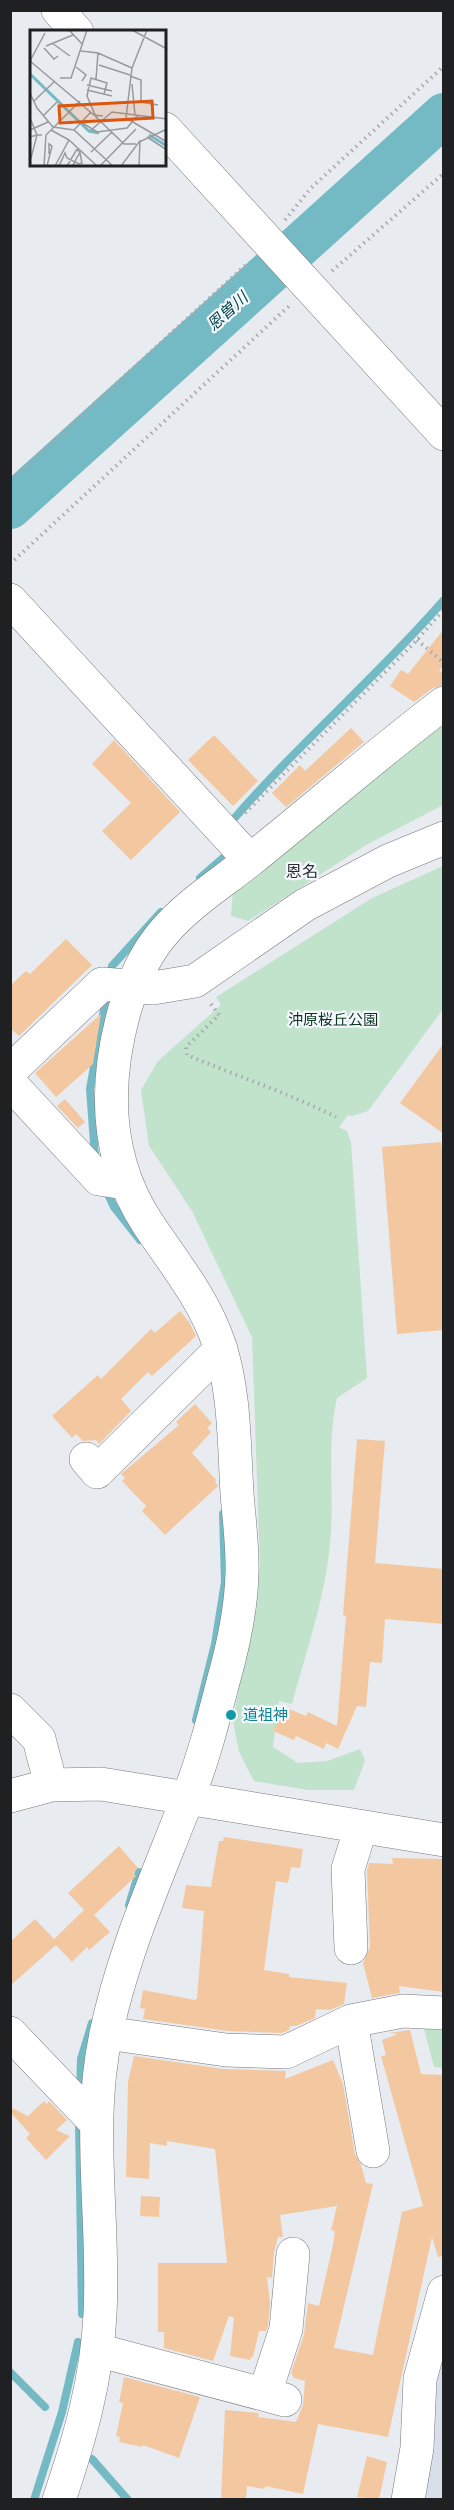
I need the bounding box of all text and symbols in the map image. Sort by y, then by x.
inset map [30,30,166,166]
water label: 恩曽川 [204,288,252,334]
district label: 恩名 [286,863,318,880]
park label: 沖原桜丘公園 [288,1011,378,1028]
place label: 道祖神 [243,1706,288,1723]
marker: 道祖神 [224,1708,238,1722]

